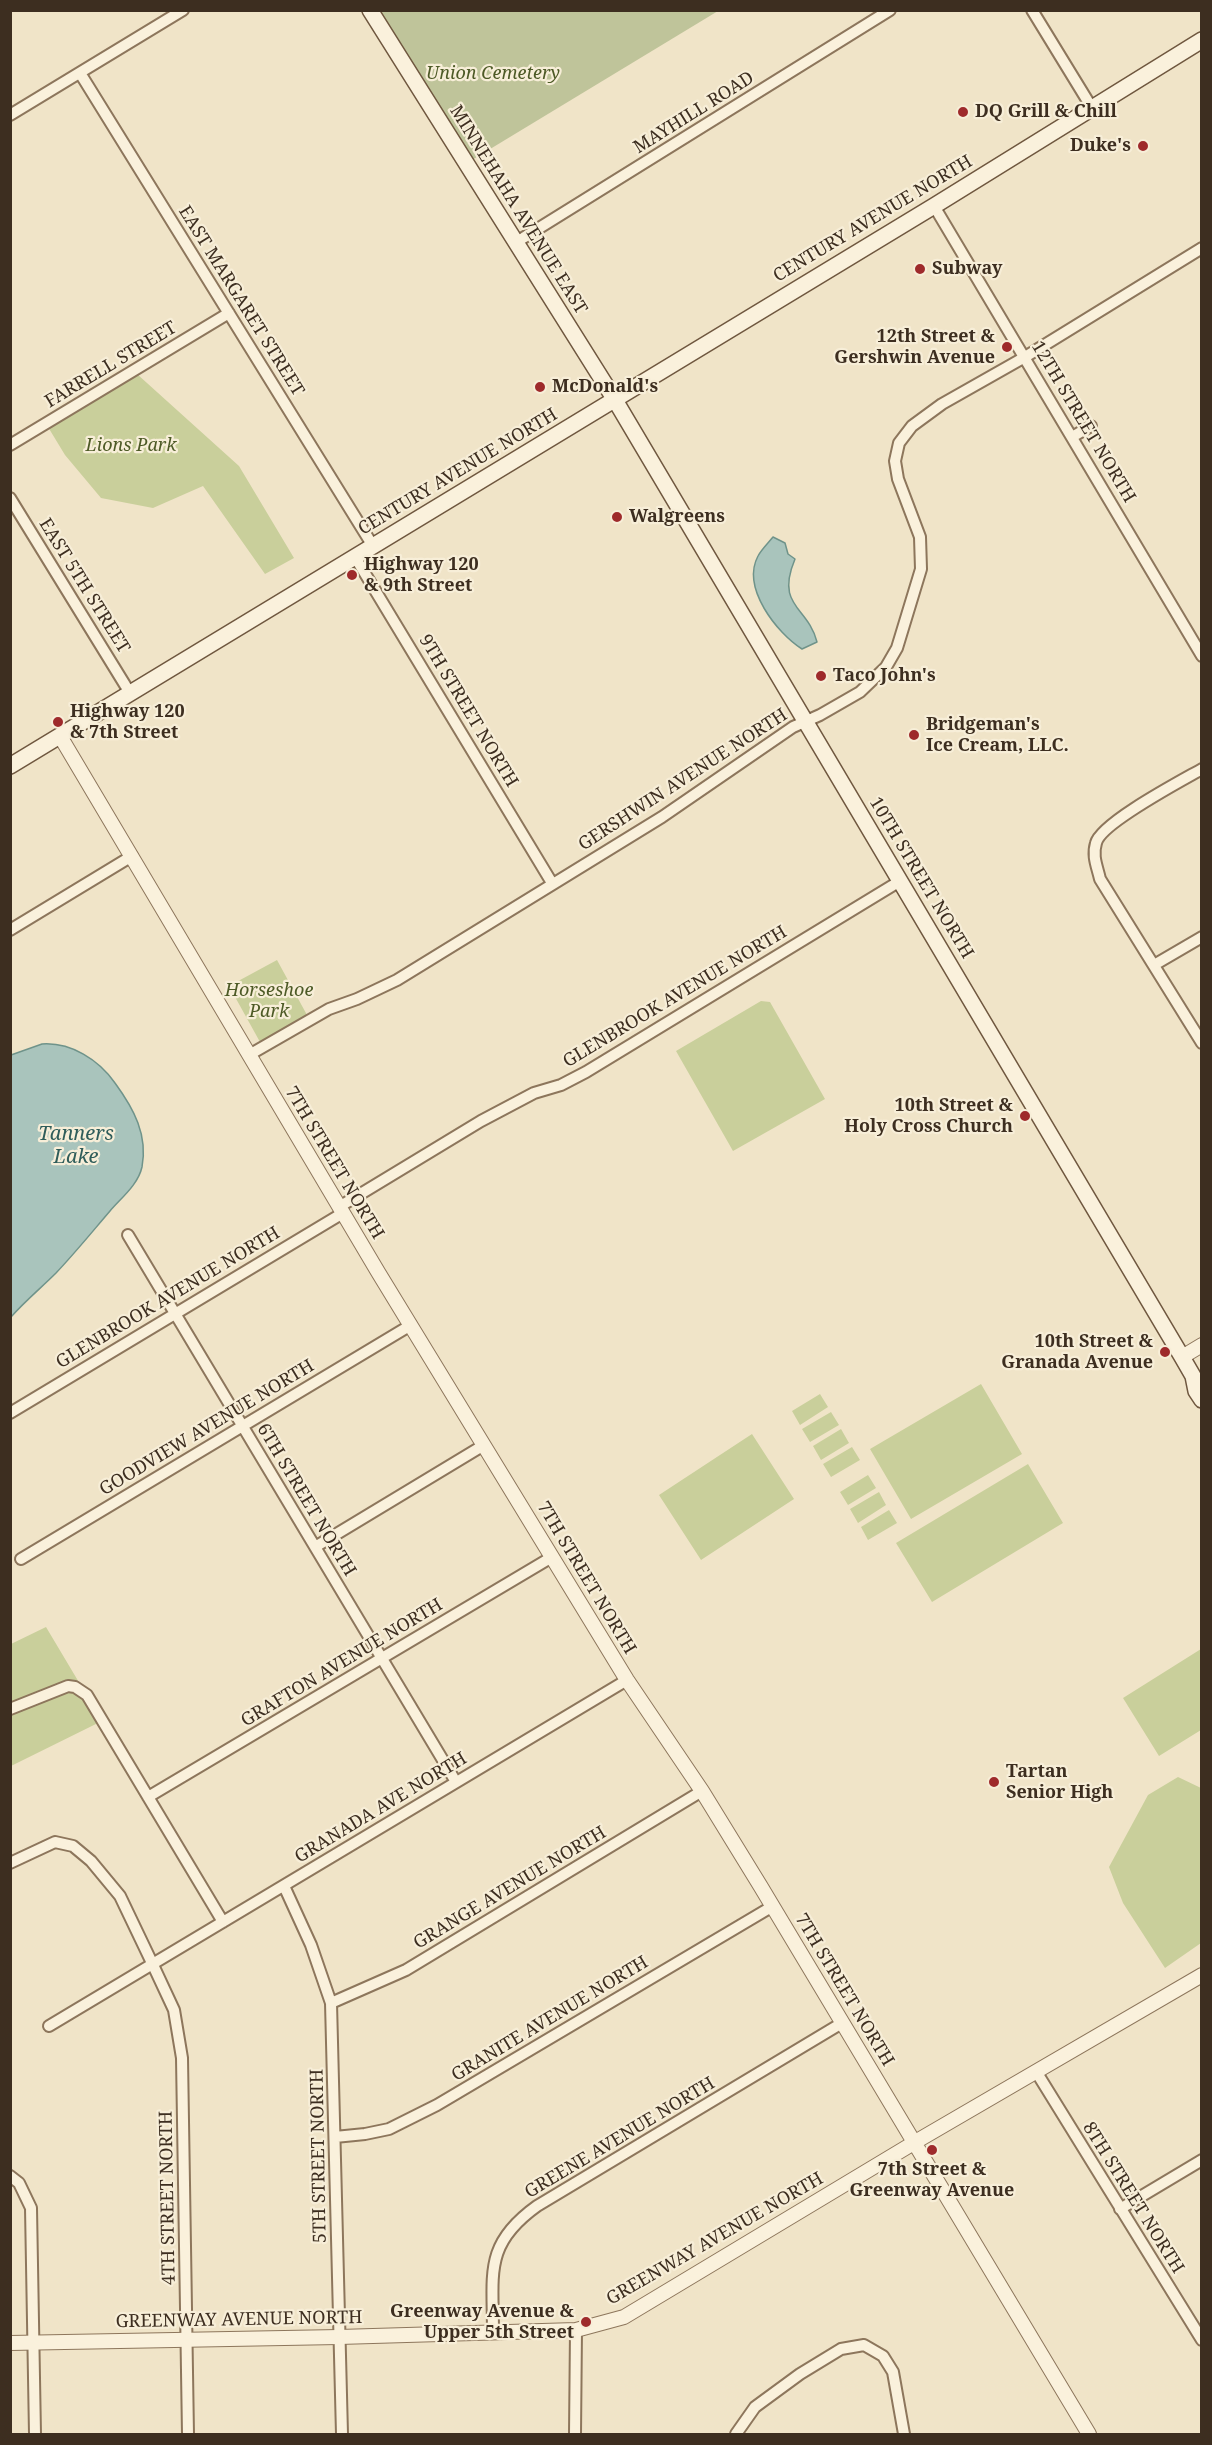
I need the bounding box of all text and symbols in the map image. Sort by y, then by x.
park label: Union Cemetery [426,63,560,85]
street label: MAYHILL ROAD [630,67,758,159]
place label: DQ Grill & Chill [975,101,1117,123]
street label: MINNEHAHA AVENUE EAST [445,102,591,318]
marker: DQ Grill & Chill [956,105,970,119]
place label: Duke's [1070,135,1131,157]
marker: Duke's [1136,139,1150,153]
street label: CENTURY AVENUE NORTH [770,151,976,287]
street label: EAST MARGARET STREET [174,202,308,400]
place label: Subway [932,258,1002,280]
marker: Subway [913,262,927,276]
street label: FARRELL STREET [41,317,181,413]
place label: 12th Street & Gershwin Avenue [834,326,995,368]
street label: 12TH STREET NORTH [1026,337,1140,507]
marker: 12th Street & Gershwin Avenue [1000,340,1014,354]
place label: McDonald's [552,376,658,398]
marker: McDonald's [533,380,547,394]
street label: CENTURY AVENUE NORTH [355,404,561,540]
park label: Lions Park [85,435,177,457]
place label: Walgreens [629,506,725,528]
marker: Walgreens [610,510,624,524]
street label: EAST 5TH STREET [34,515,134,657]
place label: Highway 120 & 9th Street [364,554,479,596]
marker: Highway 120 & 9th Street [345,568,359,582]
street label: 9TH STREET NORTH [414,631,522,791]
place label: Taco John's [833,665,936,687]
marker: Taco John's [814,669,828,683]
place label: Highway 120 & 7th Street [70,701,185,744]
street label: GERSHWIN AVENUE NORTH [574,704,792,856]
place label: Bridgeman's Ice Cream, LLC. [926,714,1069,756]
marker: Highway 120 & 7th Street [51,715,65,729]
marker: Bridgeman's Ice Cream, LLC. [907,728,921,742]
street label: 10TH STREET NORTH [864,793,978,963]
street label: GLENBROOK AVENUE NORTH [559,922,791,1072]
park label: Horseshoe Park [225,980,313,1022]
street label: 7TH STREET NORTH [280,1083,388,1243]
place label: 10th Street & Holy Cross Church [844,1095,1013,1138]
marker: 10th Street & Holy Cross Church [1018,1109,1032,1123]
water label: Tanners Lake [38,1122,114,1169]
street label: GLENBROOK AVENUE NORTH [52,1223,284,1373]
place label: 10th Street & Granada Avenue [1001,1331,1153,1374]
marker: 10th Street & Granada Avenue [1158,1345,1172,1359]
street label: GOODVIEW AVENUE NORTH [96,1355,318,1501]
street label: 6TH STREET NORTH [252,1420,360,1580]
street label: 7TH STREET NORTH [532,1498,640,1658]
street label: GRAFTON AVENUE NORTH [237,1594,447,1732]
street label: GRANADA AVE NORTH [291,1748,471,1868]
place label: Tartan Senior High [1006,1761,1113,1804]
marker: Tartan Senior High [987,1775,1001,1789]
street label: GRANGE AVENUE NORTH [410,1822,610,1954]
street label: 7TH STREET NORTH [790,1910,898,2070]
street label: GRANITE AVENUE NORTH [448,1952,652,2086]
street label: 5TH STREET NORTH [307,2069,331,2243]
street label: GREENE AVENUE NORTH [521,2073,719,2203]
street label: 4TH STREET NORTH [156,2111,180,2285]
street label: 8TH STREET NORTH [1078,2118,1188,2278]
marker: 7th Street & Greenway Avenue [925,2143,939,2157]
place label: 7th Street & Greenway Avenue [850,2159,1014,2202]
street label: GREENWAY AVENUE NORTH [603,2168,827,2310]
place label: Greenway Avenue & Upper 5th Street [390,2301,574,2344]
street label: GREENWAY AVENUE NORTH [115,2307,363,2333]
marker: Greenway Avenue & Upper 5th Street [579,2315,593,2329]

